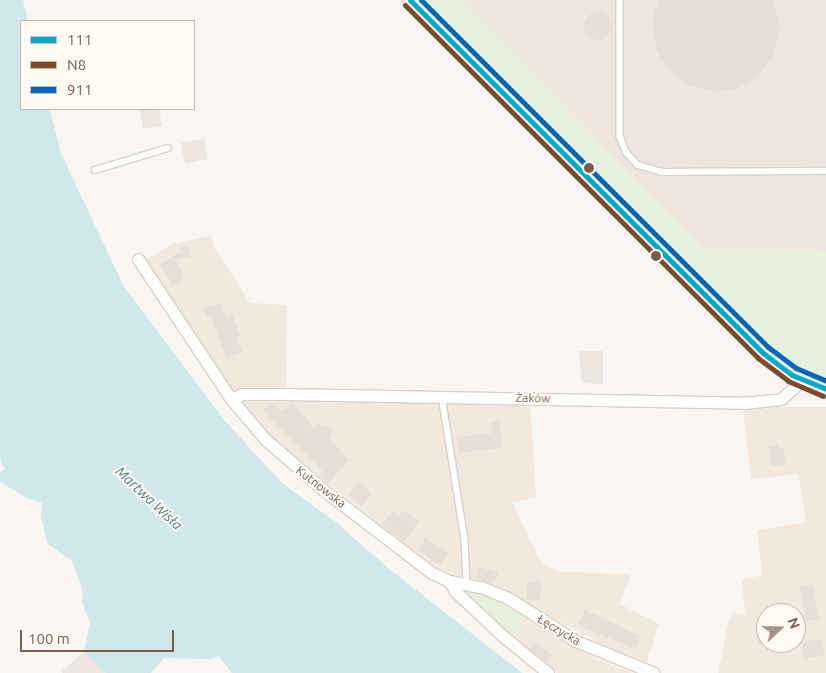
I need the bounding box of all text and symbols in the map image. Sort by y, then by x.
legend [20,20,195,110]
text: 111 [67,31,92,48]
text: N8 [67,56,86,73]
text: 911 [67,81,92,98]
unlabelled marker [584,163,594,173]
unlabelled marker [651,251,661,261]
street label: Żaków [515,390,551,406]
water label: Martwa Wisła [112,463,186,533]
street label: Kutnowska [293,463,349,511]
north arrow [756,603,806,653]
street label: Łęczycka [535,612,583,648]
text: N [785,615,803,631]
scale bar [22,620,176,652]
text: 100 m [28,630,70,647]

